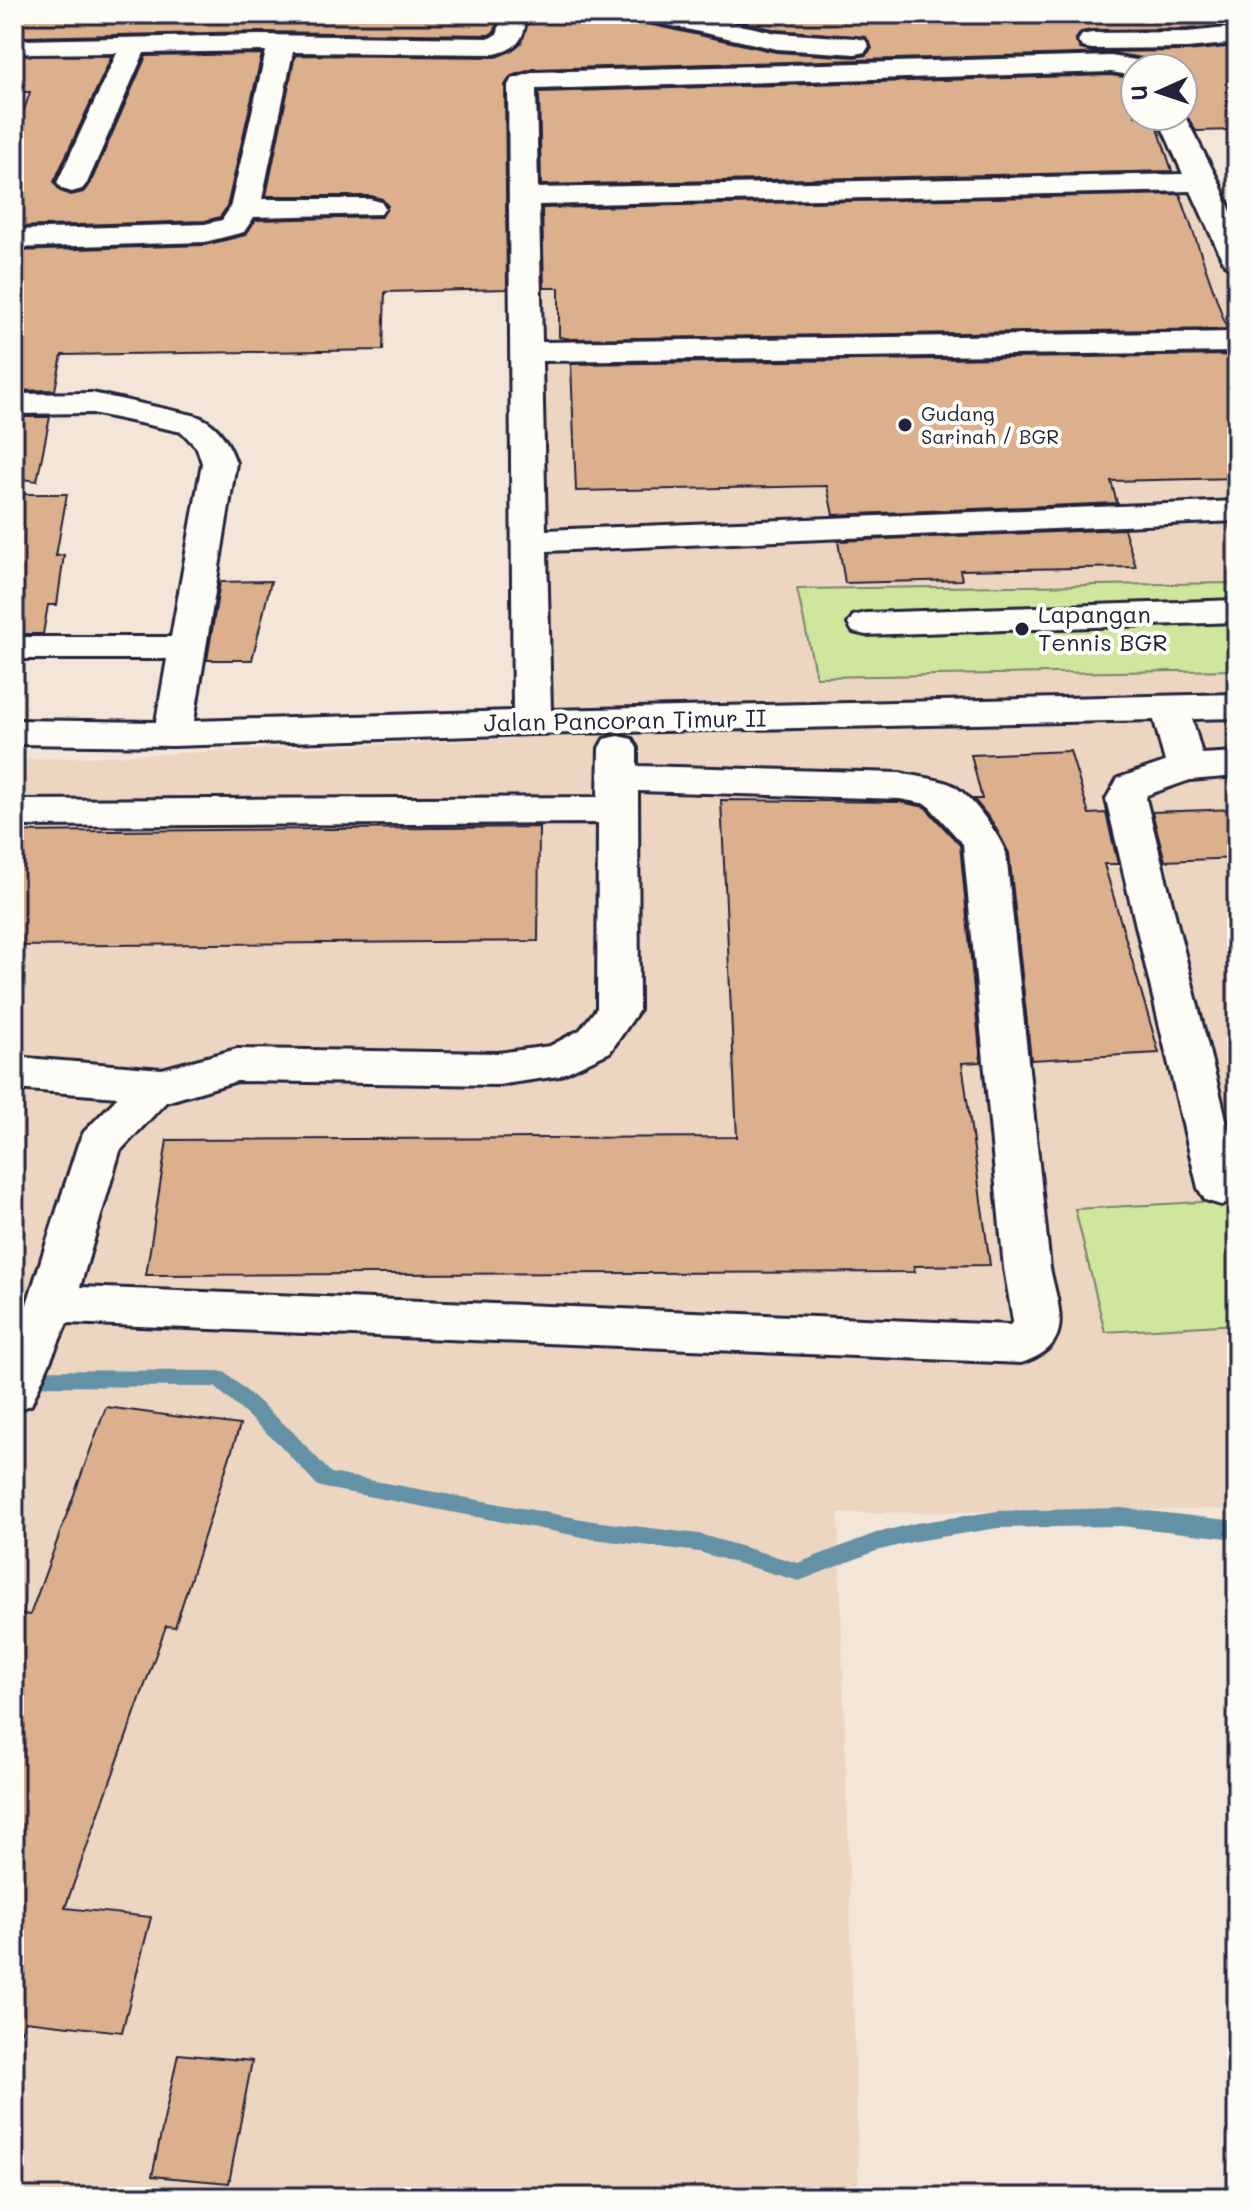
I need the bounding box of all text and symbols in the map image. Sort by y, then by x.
north arrow [1119,52,1199,132]
text: U [1124,85,1153,102]
place label: Gudang Sarinah / BGR [921,400,1059,449]
marker: Gudang Sarinah / BGR [896,416,914,434]
place label: Lapangan Tennis BGR [1038,598,1168,657]
marker: Lapangan Tennis BGR [1013,620,1031,638]
street label: Jalan Pancoran Timur II [483,702,767,737]

